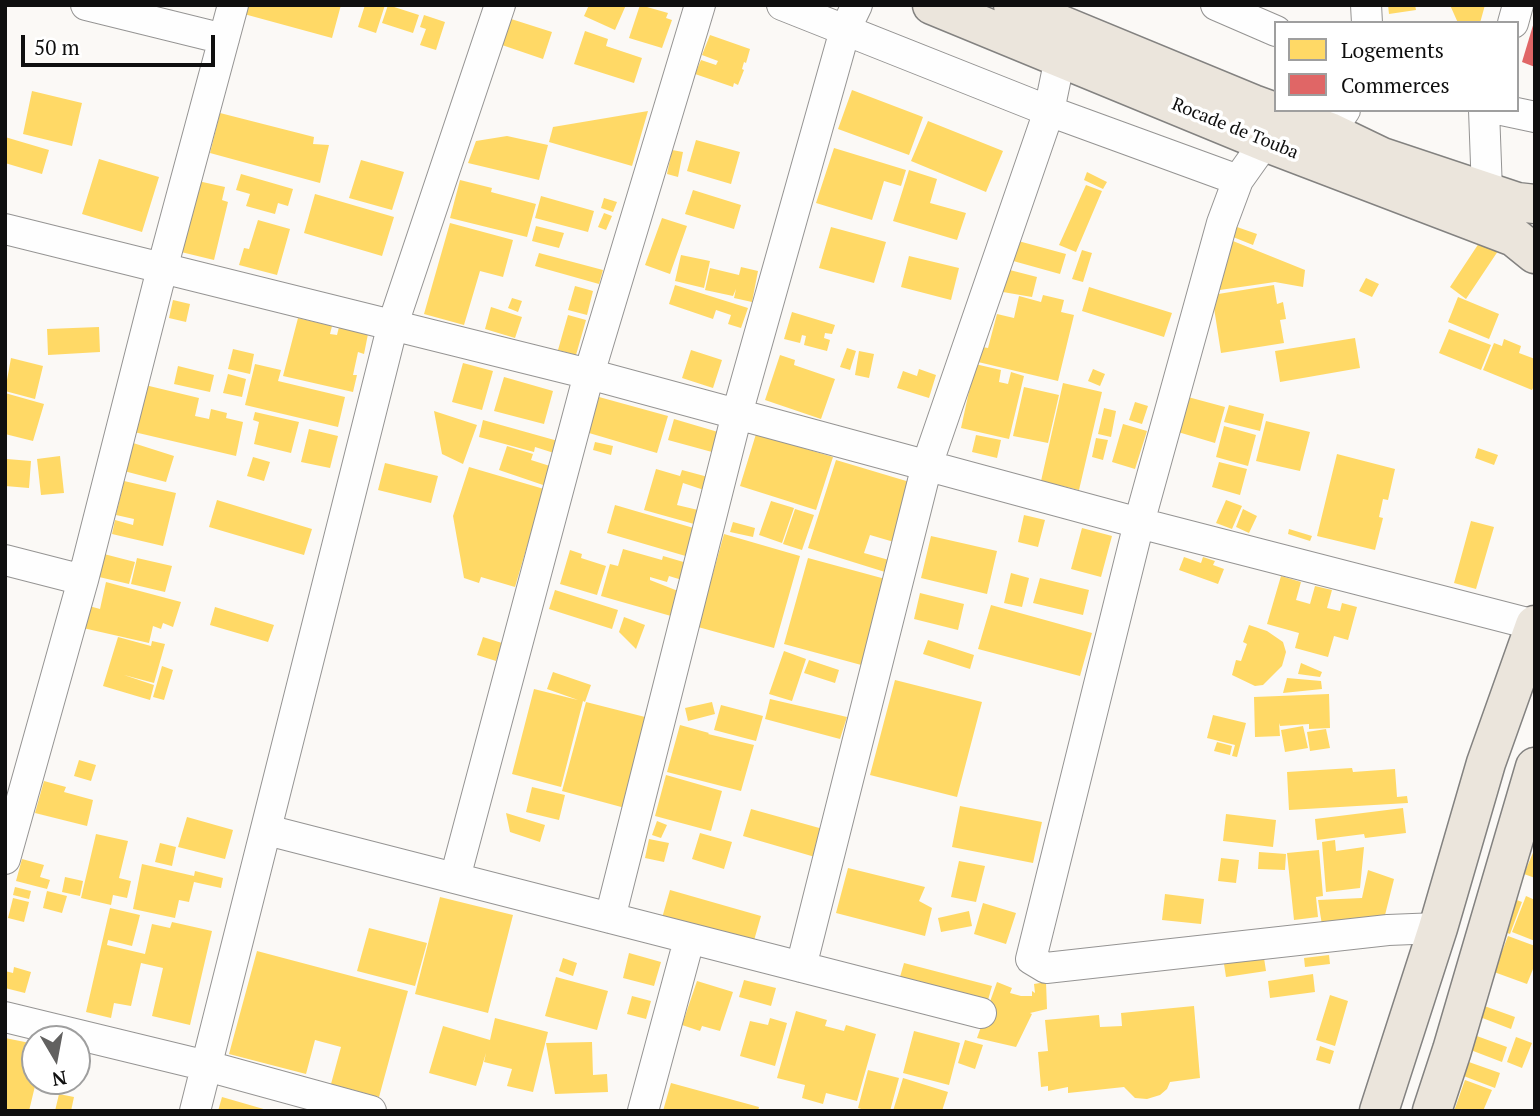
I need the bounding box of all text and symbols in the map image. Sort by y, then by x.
scale bar [24,21,219,65]
legend [1274,21,1519,112]
text: 50 m [34,33,80,61]
text: Logements [1341,36,1444,64]
text: Commerces [1341,71,1450,99]
street label: Rocade de Touba [1169,94,1301,164]
north arrow [21,1025,91,1095]
text: N [50,1066,69,1093]

